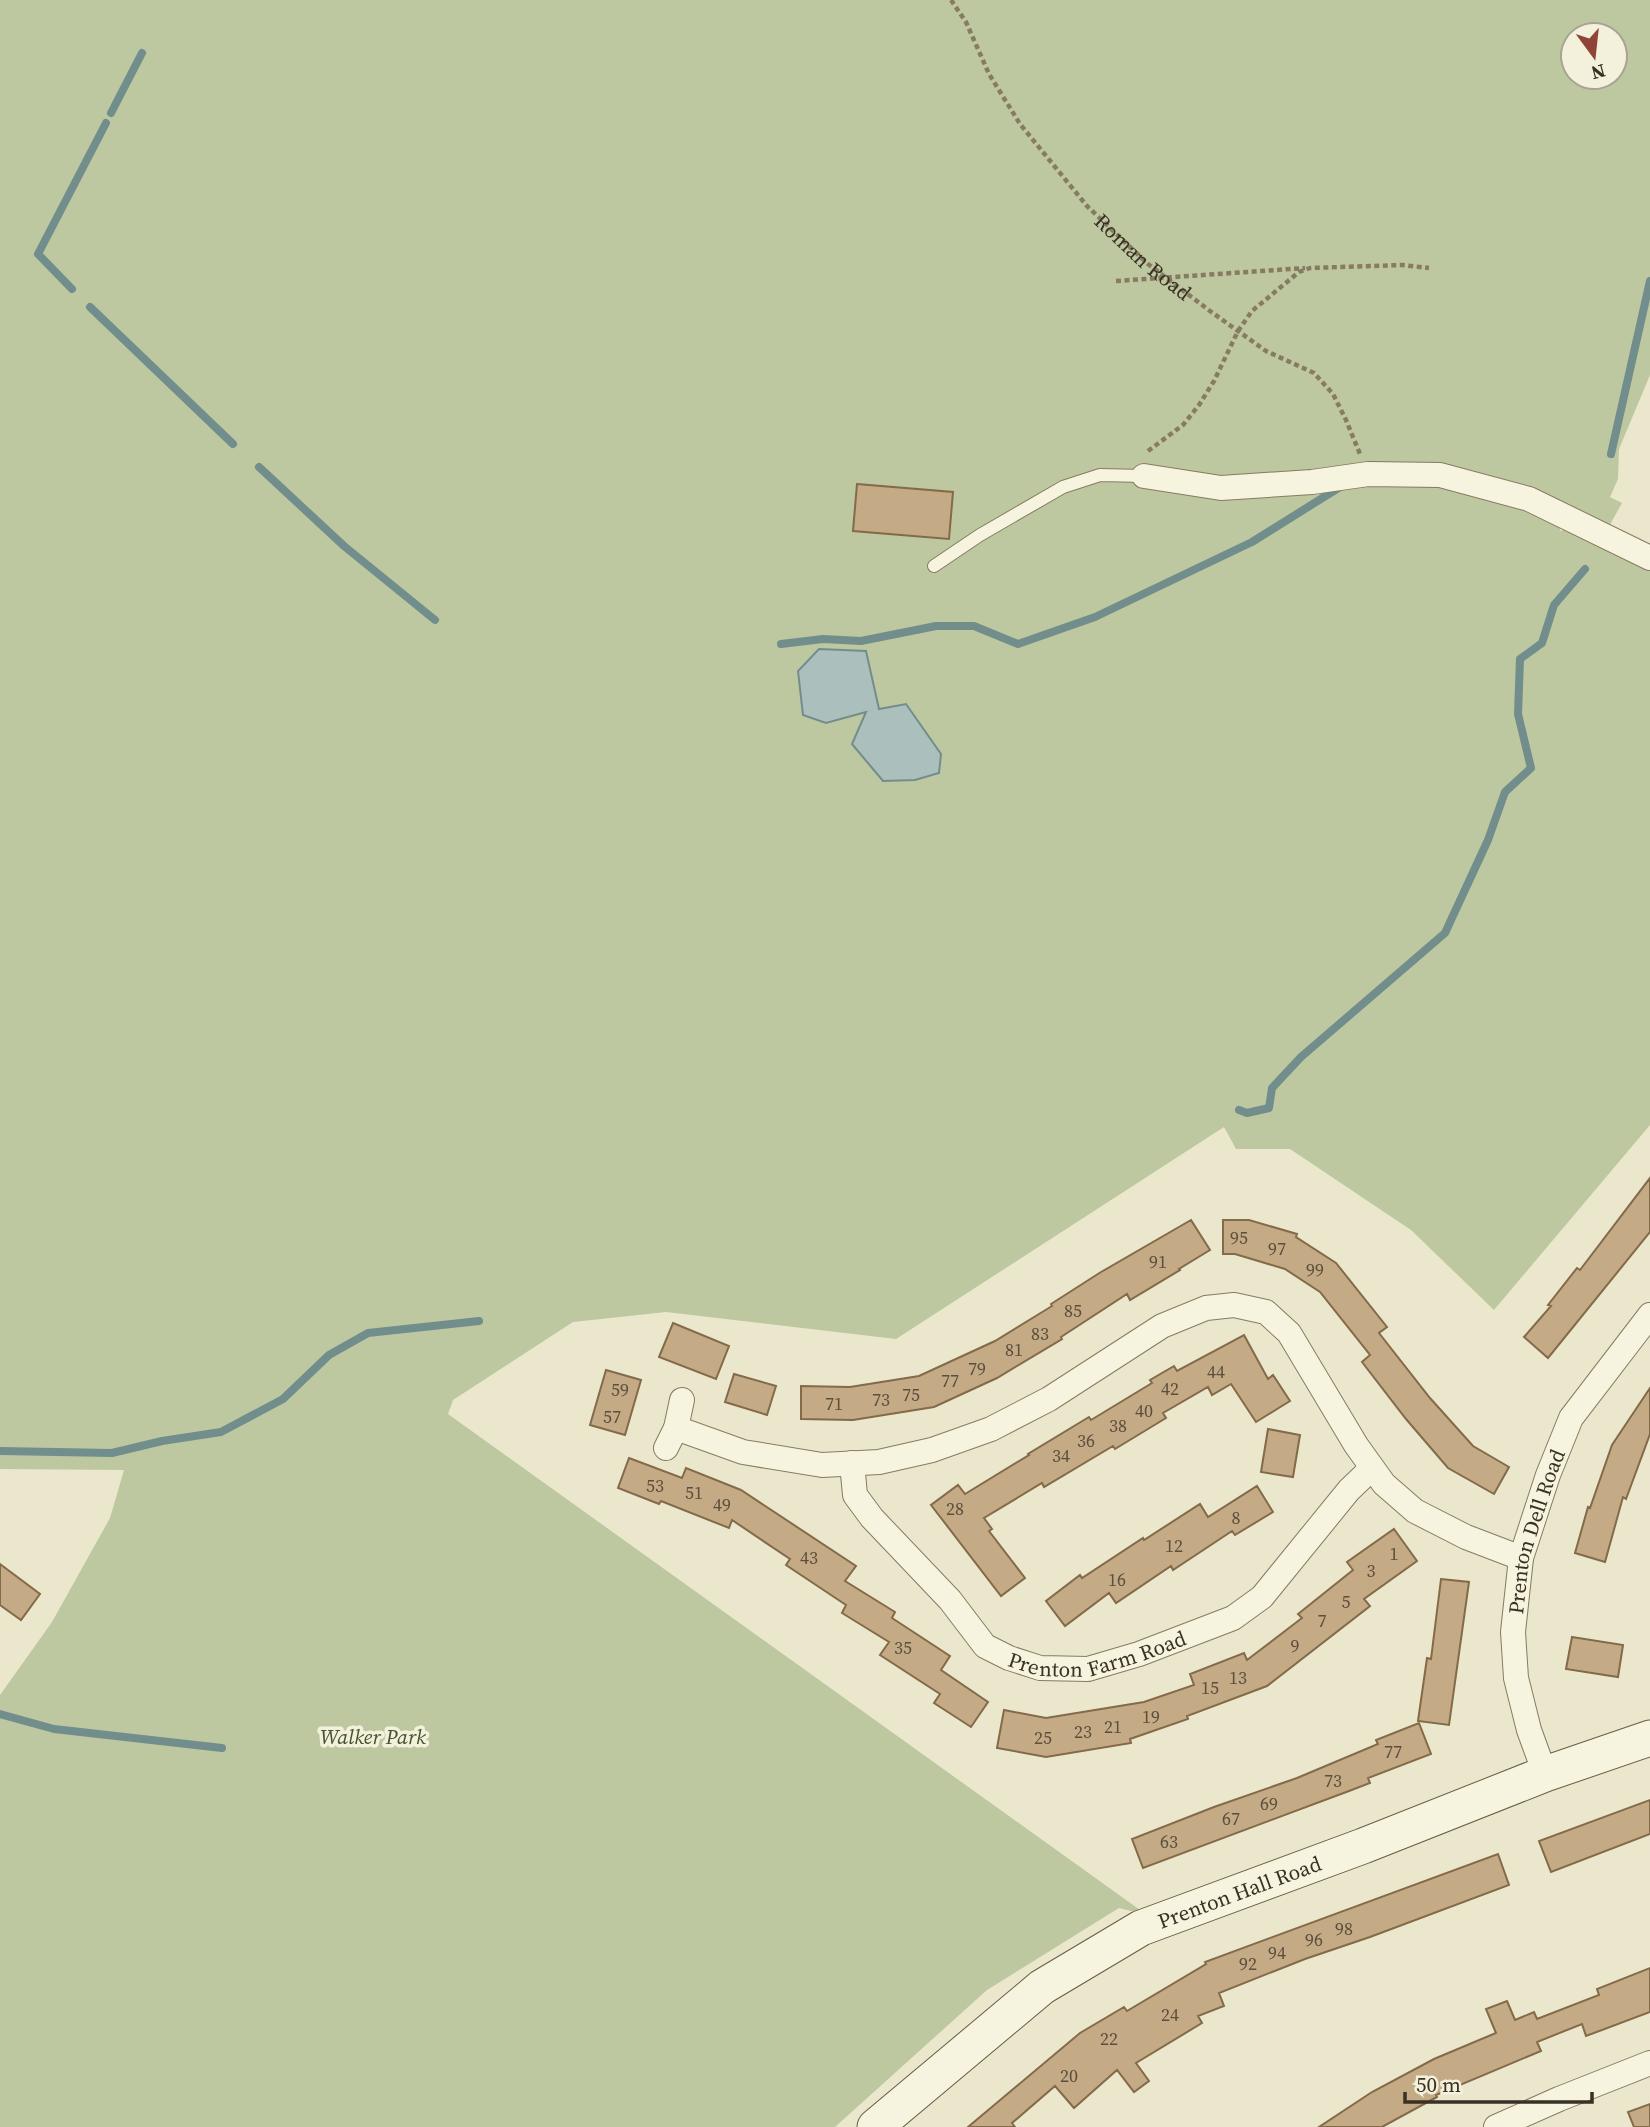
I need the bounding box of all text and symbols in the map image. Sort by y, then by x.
north arrow [1559,21,1629,91]
text: N [1588,58,1608,87]
street label: Roman Road [1089,206,1198,307]
house number: 95 [1230,1225,1248,1250]
house number: 97 [1268,1236,1286,1261]
house number: 91 [1149,1249,1167,1274]
house number: 99 [1306,1257,1324,1282]
house number: 85 [1064,1298,1082,1323]
house number: 83 [1031,1321,1049,1346]
house number: 81 [1005,1337,1023,1362]
house number: 79 [968,1356,986,1381]
house number: 44 [1207,1359,1225,1384]
house number: 77 [941,1368,959,1393]
house number: 42 [1161,1376,1179,1401]
house number: 59 [611,1377,629,1402]
house number: 75 [902,1382,920,1407]
house number: 73 [872,1387,890,1412]
house number: 71 [825,1391,843,1416]
house number: 40 [1135,1398,1153,1423]
house number: 57 [603,1404,621,1429]
house number: 38 [1109,1413,1127,1438]
house number: 36 [1077,1428,1095,1453]
house number: 34 [1052,1443,1070,1468]
street label: Prenton Dell Road [1501,1444,1572,1616]
house number: 53 [646,1473,664,1498]
house number: 51 [685,1480,703,1505]
house number: 49 [713,1492,731,1517]
house number: 28 [946,1496,964,1521]
house number: 8 [1232,1505,1241,1530]
house number: 12 [1165,1533,1183,1558]
house number: 1 [1390,1541,1399,1566]
house number: 43 [800,1545,818,1570]
house number: 3 [1367,1558,1376,1583]
house number: 16 [1108,1567,1126,1592]
house number: 5 [1342,1589,1351,1614]
house number: 7 [1318,1608,1327,1633]
street label: Prenton Farm Road [1005,1623,1190,1683]
house number: 9 [1291,1633,1300,1658]
house number: 35 [894,1635,912,1660]
house number: 13 [1229,1665,1247,1690]
house number: 15 [1201,1675,1219,1700]
house number: 19 [1142,1704,1160,1729]
house number: 21 [1104,1714,1122,1739]
house number: 23 [1074,1719,1092,1744]
park label: Walker Park [320,1722,426,1751]
house number: 25 [1034,1725,1052,1750]
house number: 77 [1384,1739,1402,1764]
house number: 73 [1324,1768,1342,1793]
house number: 69 [1260,1791,1278,1816]
house number: 67 [1222,1806,1240,1831]
house number: 63 [1160,1829,1178,1854]
street label: Prenton Hall Road [1154,1848,1325,1935]
house number: 98 [1335,1916,1353,1941]
house number: 96 [1305,1927,1323,1952]
house number: 94 [1268,1940,1286,1965]
house number: 92 [1239,1951,1257,1976]
house number: 24 [1161,2002,1179,2027]
house number: 22 [1100,2026,1118,2051]
scale bar [1405,2060,1592,2104]
house number: 20 [1060,2063,1078,2088]
text: 50 m [1416,2070,1461,2099]

